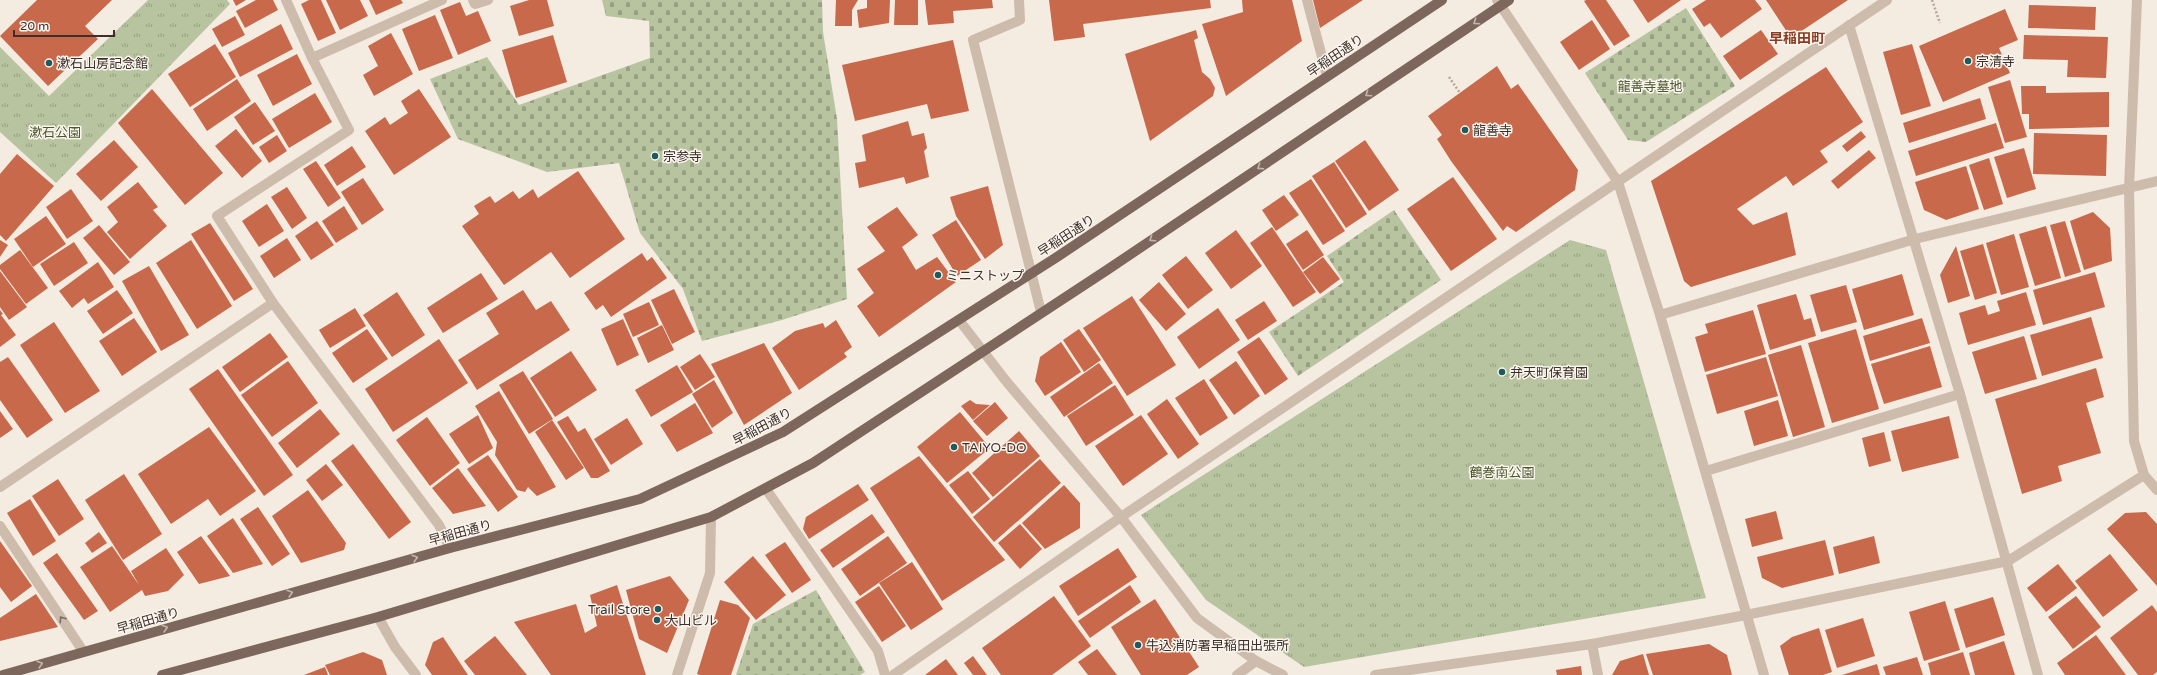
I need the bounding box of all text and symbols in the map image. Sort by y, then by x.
scale bar [14,12,114,38]
one-way arrow [1473,17,1480,24]
text: 20 m [20,19,49,33]
district label: 早稲田町 [1769,30,1825,47]
street label: 早稲田通り [1304,31,1367,81]
place label: 宗清寺 [1976,54,2015,70]
place label: 漱石山房記念館 [57,56,148,72]
marker: 宗清寺 [1963,56,1973,66]
marker: 漱石山房記念館 [44,58,54,68]
park label: 龍善寺墓地 [1617,79,1683,95]
one-way arrow [1365,89,1372,97]
place label: 龍善寺 [1473,123,1512,139]
park label: 漱石公園 [29,125,81,141]
marker: 龍善寺 [1460,125,1470,135]
place label: 宗参寺 [663,149,702,165]
marker: 宗参寺 [650,151,660,161]
one-way arrow [1257,162,1264,170]
street label: 早稲田通り [1035,211,1098,260]
one-way arrow [1150,234,1157,241]
place label: ミニストップ [946,268,1024,284]
marker: ミニストップ [933,270,943,280]
place label: 弁天町保育園 [1510,365,1588,381]
marker: 弁天町保育園 [1497,367,1507,377]
street label: 早稲田通り [730,405,795,449]
place label: TAIYO-DO [962,440,1027,456]
marker: TAIYO-DO [949,442,959,452]
park label: 鶴巻南公園 [1469,465,1535,481]
street label: 早稲田通り [427,517,494,549]
one-way arrow [412,554,419,563]
one-way arrow [286,589,293,598]
place label: Trail Store [588,602,650,618]
street label: 早稲田通り [115,604,182,638]
marker: Trail Store [653,604,663,614]
place label: 大山ビル [665,613,717,629]
marker: 大山ビル [652,615,662,625]
one-way arrow [59,616,67,623]
one-way arrow [161,624,168,633]
place label: 牛込消防署早稲田出張所 [1146,638,1289,654]
marker: 牛込消防署早稲田出張所 [1133,640,1143,650]
one-way arrow [37,660,43,668]

